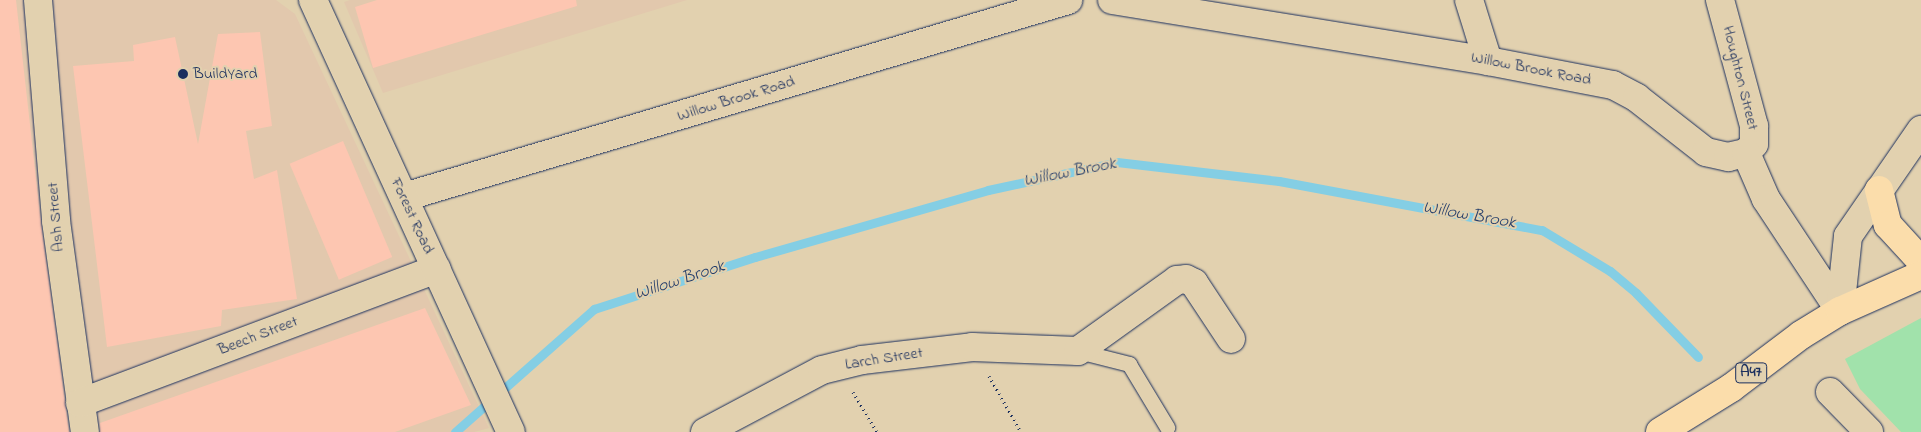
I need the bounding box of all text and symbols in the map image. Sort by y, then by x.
street label: Houghton Street [1718,24,1762,132]
street label: Willow Brook Road [1469,48,1593,90]
place label: BuildYard [193,64,257,84]
marker: BuildYard [177,68,189,80]
street label: Willow Brook Road [675,72,797,126]
water label: Willow Brook [1022,153,1118,193]
street label: Forest Road [386,175,438,257]
street label: Ash Street [43,181,69,253]
water label: Willow Brook [1421,197,1517,235]
water label: Willow Brook [632,256,728,306]
street label: Beech Street [215,312,301,360]
street label: Larch Street [844,343,924,375]
road number: A47 [1735,360,1767,386]

